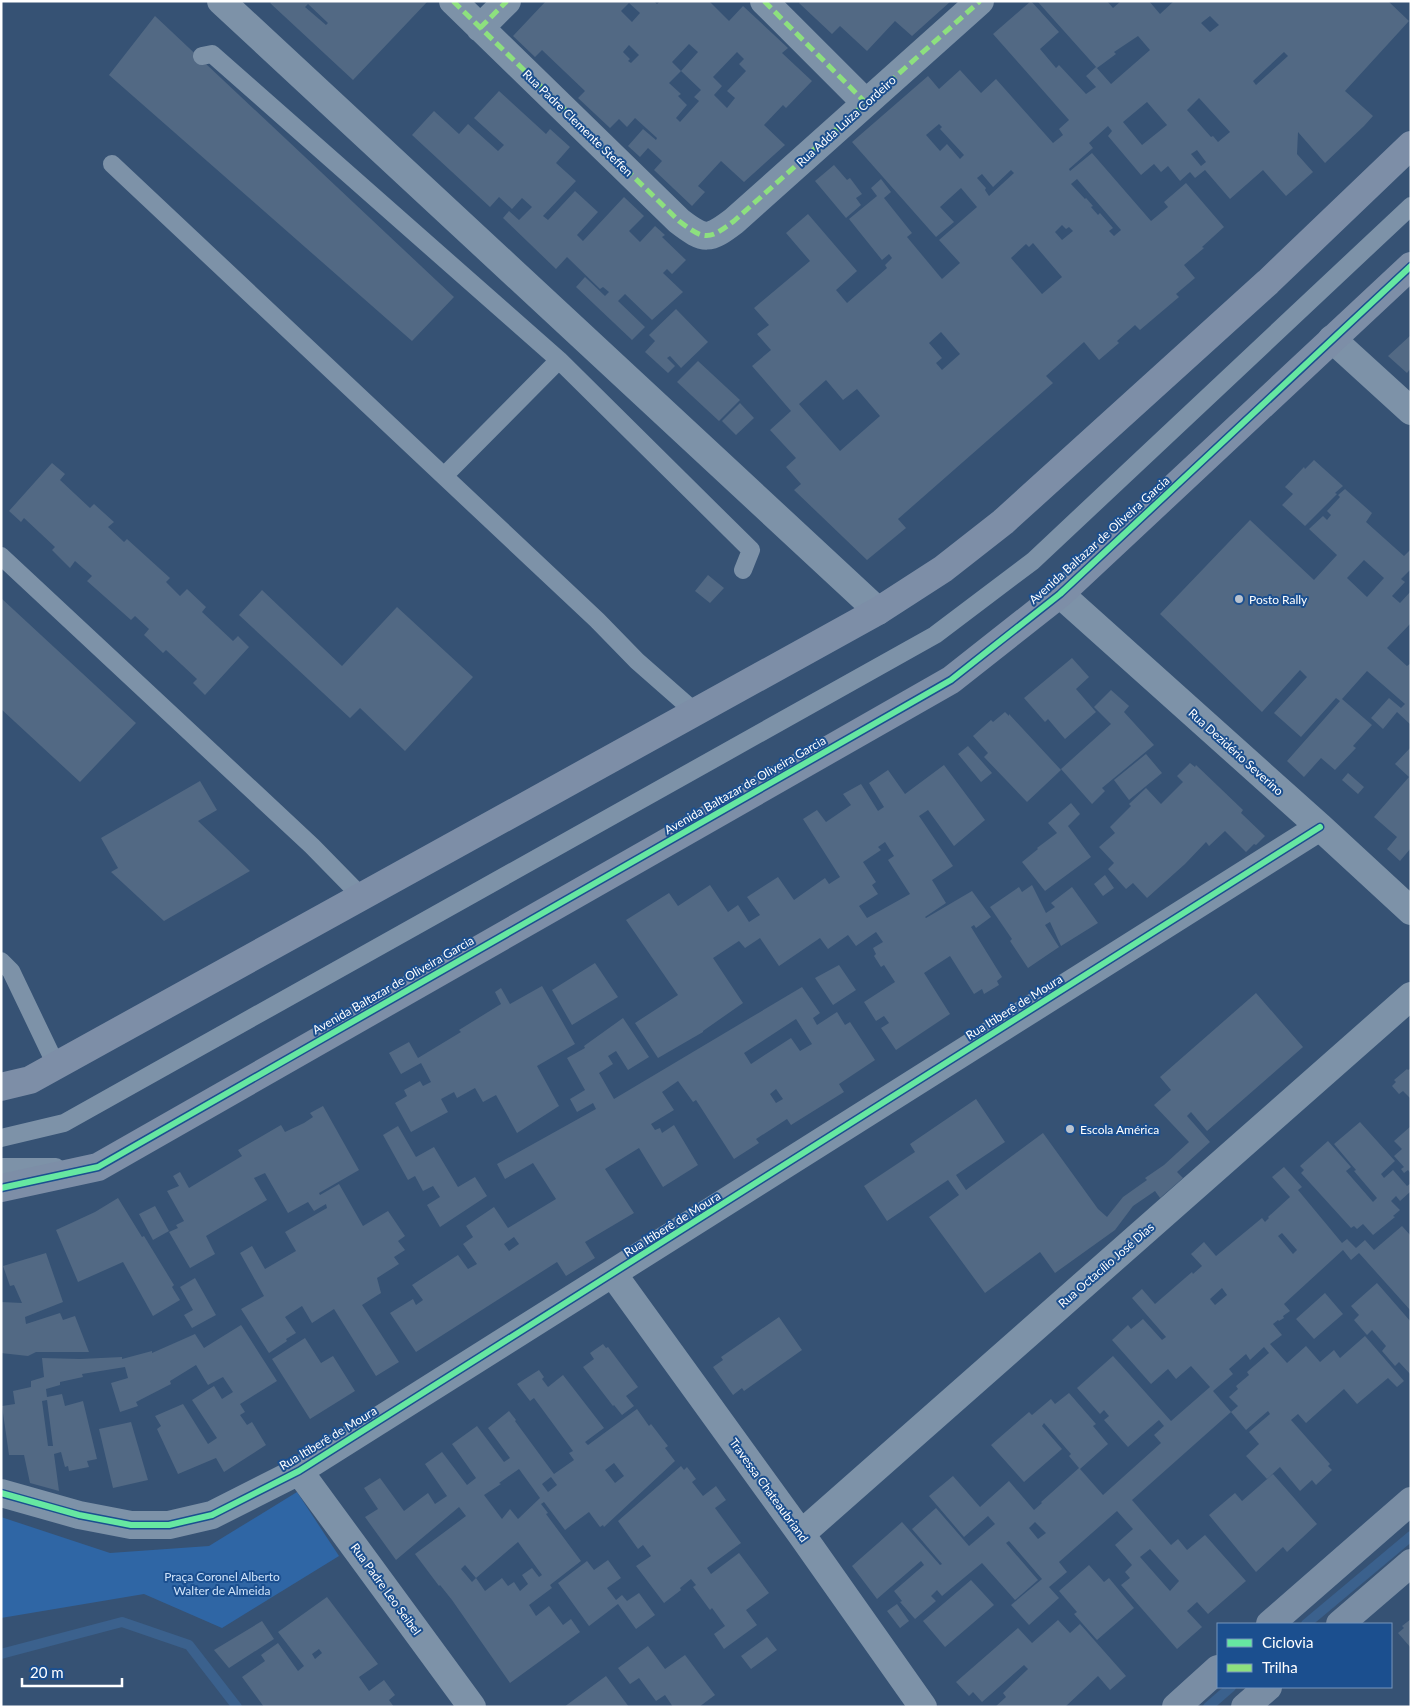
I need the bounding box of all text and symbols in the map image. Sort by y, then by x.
street label: Rua Padre Clemente Steffen [520,66,636,180]
street label: Rua Adda Luiza Cordeiro [793,72,899,170]
street label: Avenida Baltazar de Oliveira Garcia [1026,473,1172,607]
place label: Posto Rally [1249,592,1308,607]
marker: Posto Rally [1233,593,1245,605]
street label: Rua Dezidério Severino [1185,705,1287,799]
street label: Avenida Baltazar de Oliveira Garcia [662,733,828,837]
street label: Avenida Baltazar de Oliveira Garcia [310,933,476,1037]
street label: Rua Itiberê de Moura [963,971,1065,1043]
place label: Escola América [1080,1122,1159,1137]
marker: Escola América [1064,1123,1076,1135]
street label: Rua Itiberê de Moura [621,1188,723,1260]
street label: Rua Octacílio José Dias [1055,1219,1157,1311]
street label: Rua Itiberê de Moura [277,1403,379,1473]
street label: Travessa Chateaubriand [726,1435,812,1545]
street label: Rua Padre Leo Seibel [348,1540,424,1638]
park label: Praça Coronel Alberto Walter de Almeida [164,1569,280,1598]
legend [1217,1623,1392,1688]
text: Ciclovia [1262,1633,1313,1651]
scale bar [22,1656,122,1688]
text: Trilha [1262,1658,1298,1676]
text: 20 m [30,1663,64,1681]

